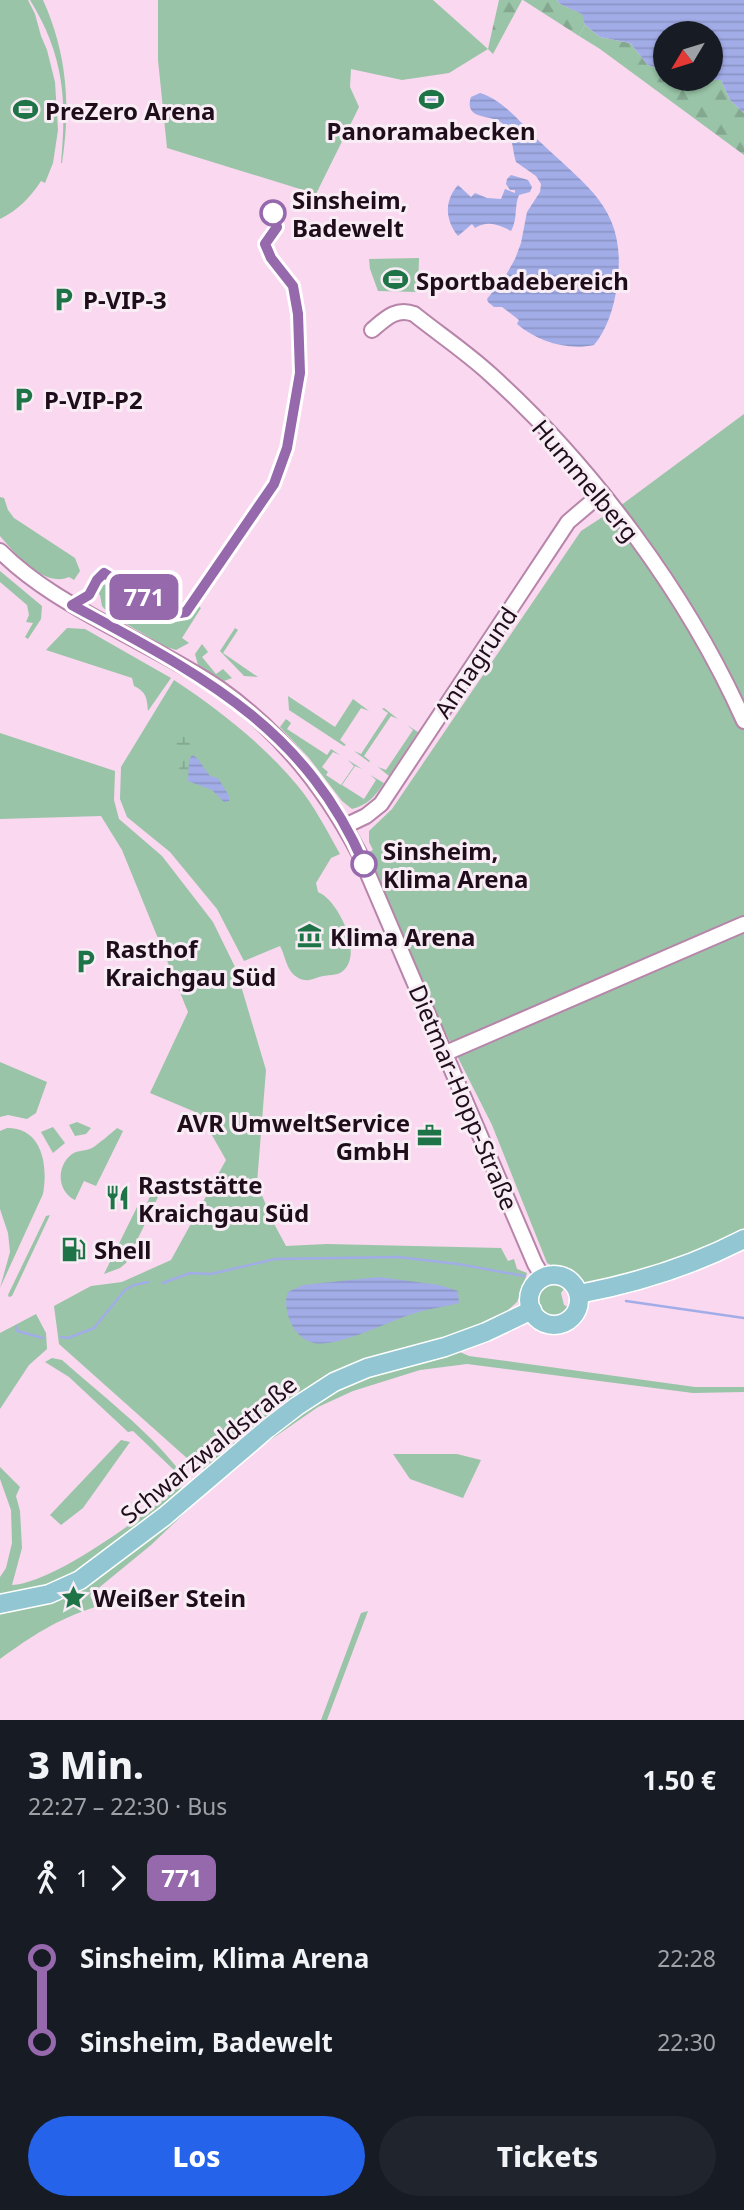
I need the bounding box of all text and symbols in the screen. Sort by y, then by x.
north arrow [653,21,723,91]
map controls [653,21,723,91]
sports icon: Panoramabecken [417,85,445,113]
place label: PreZero Arena [45,94,215,127]
sports icon: PreZero Arena [11,96,39,124]
place label: Panoramabecken [327,114,535,147]
place label: Sinsheim, Badewelt [292,183,407,244]
marker: Sinsheim, Badewelt [260,200,286,226]
place label: Sportbadebereich [416,264,629,297]
sports icon: Sportbadebereich [382,266,410,294]
place label: P-VIP-3 [83,283,167,316]
parking icon: P-VIP-3 [49,285,77,313]
place label: P-VIP-P2 [44,383,143,416]
parking icon: P-VIP-P2 [10,385,38,413]
street label: Hummelberg [525,412,647,548]
line badge: 771 [104,574,184,620]
text: 771 [123,580,165,613]
street label: Annagrund [426,600,524,724]
place label: Sinsheim, Klima Arena [383,834,528,895]
marker: Sinsheim, Klima Arena [351,851,377,877]
place label: Klima Arena [330,920,475,953]
museum icon: Klima Arena [296,922,324,950]
place label: Rasthof Kraichgau Süd [105,932,276,993]
parking icon: Rasthof Kraichgau Süd [71,948,99,976]
street label: Dietmar-Hopp-Straße [401,979,527,1215]
place label: AVR UmweltService GmbH [177,1106,410,1167]
office icon: AVR UmweltService GmbH [416,1122,444,1150]
place label: Raststätte Kraichgau Süd [138,1168,309,1229]
restaurant icon: Raststätte Kraichgau Süd [104,1184,132,1212]
place label: Shell [94,1233,151,1266]
fuel station icon: Shell [60,1235,88,1263]
street label: Schwarzwaldstraße [113,1368,303,1530]
place label: Weißer Stein [93,1581,246,1614]
place icon: Weißer Stein [59,1583,87,1611]
text: 3 Min. [28,1738,144,1790]
text: 1.50 € [642,1762,716,1798]
text: 22:27 – 22:30 · Bus [28,1790,227,1822]
icon: walk [28,1859,66,1897]
icon: forward [99,1859,137,1897]
text: 771 [161,1861,202,1894]
text: 1 [76,1862,89,1894]
text: Sinsheim, Klima Arena [80,1940,369,1976]
text: 22:28 [657,1942,716,1974]
text: Sinsheim, Badewelt [80,2024,333,2060]
text: 22:30 [657,2026,716,2058]
button: Los [28,2116,365,2196]
button: Tickets [379,2116,716,2196]

